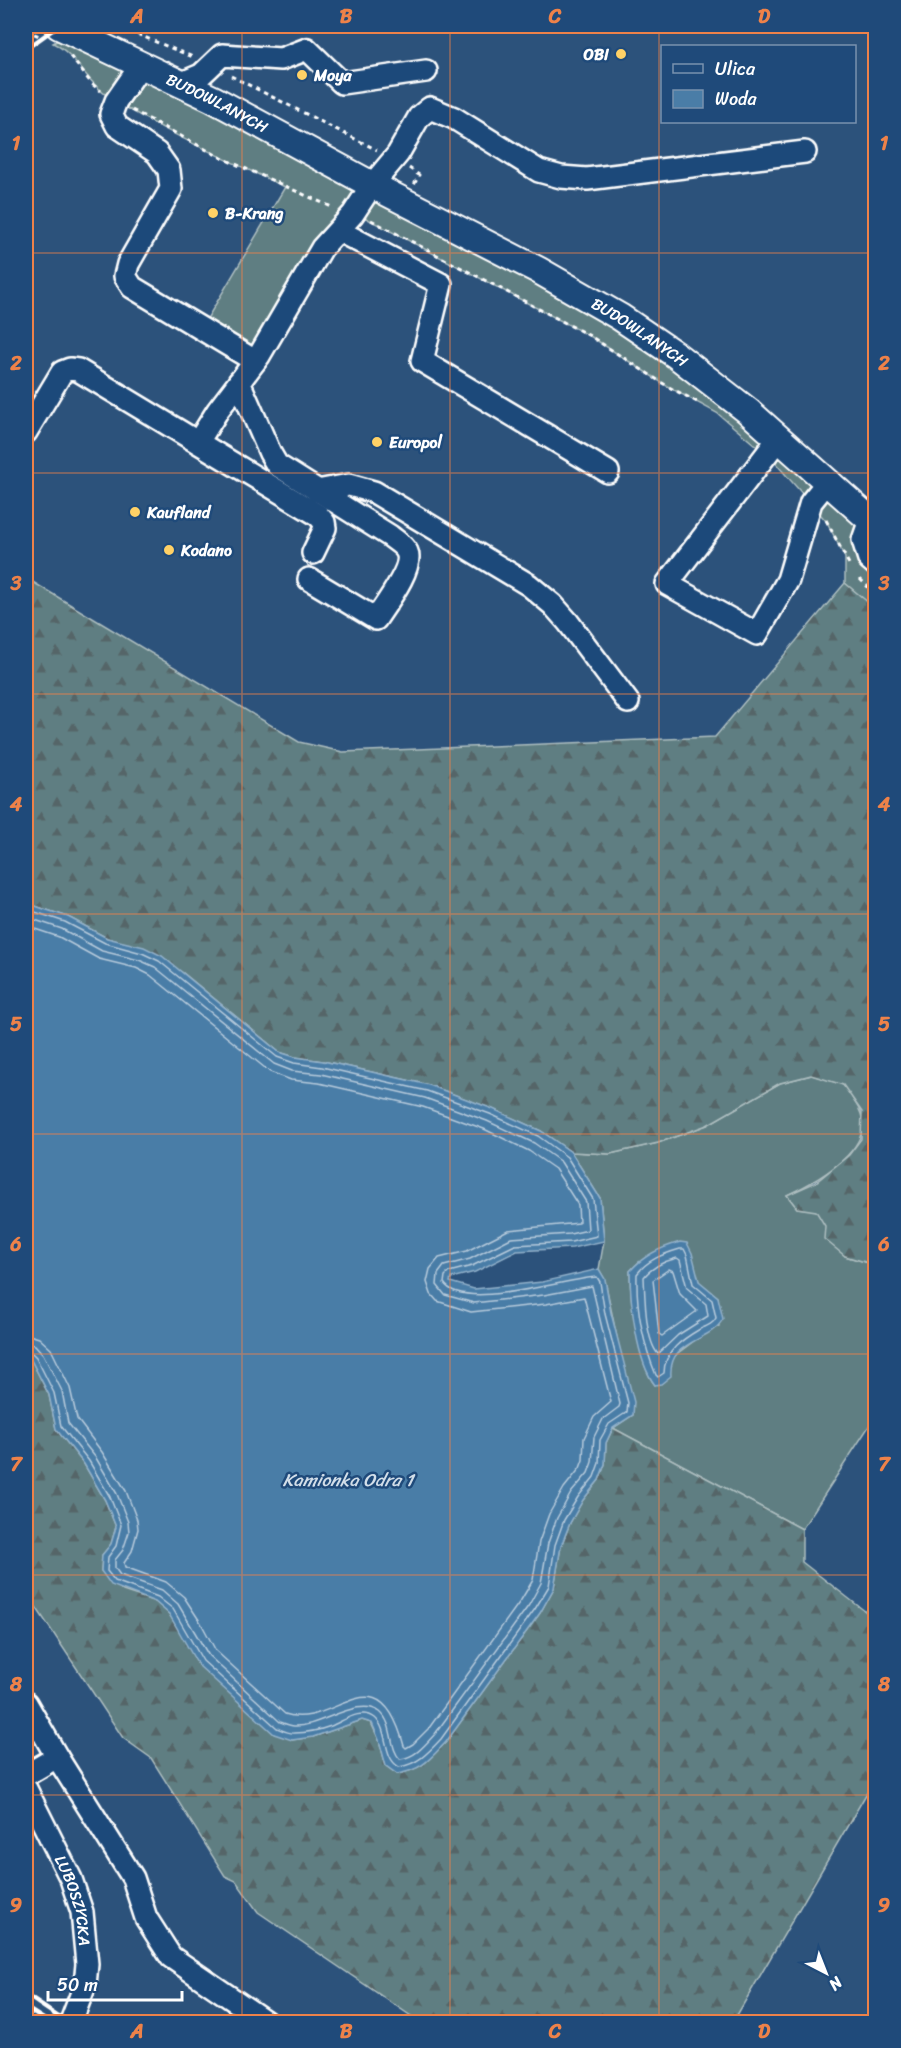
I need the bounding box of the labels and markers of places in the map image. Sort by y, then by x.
place label: OBI [583,40,610,69]
marker: OBI [614,47,628,61]
place label: Moya [313,61,352,90]
marker: Moya [295,68,309,82]
place label: B-Krang [225,199,284,228]
marker: B-Krang [206,206,220,220]
place label: Europol [389,428,444,457]
marker: Europol [370,435,384,449]
place label: Kaufland [146,498,212,527]
marker: Kaufland [128,505,142,519]
place label: Kodano [180,536,232,565]
marker: Kodano [162,543,176,557]

